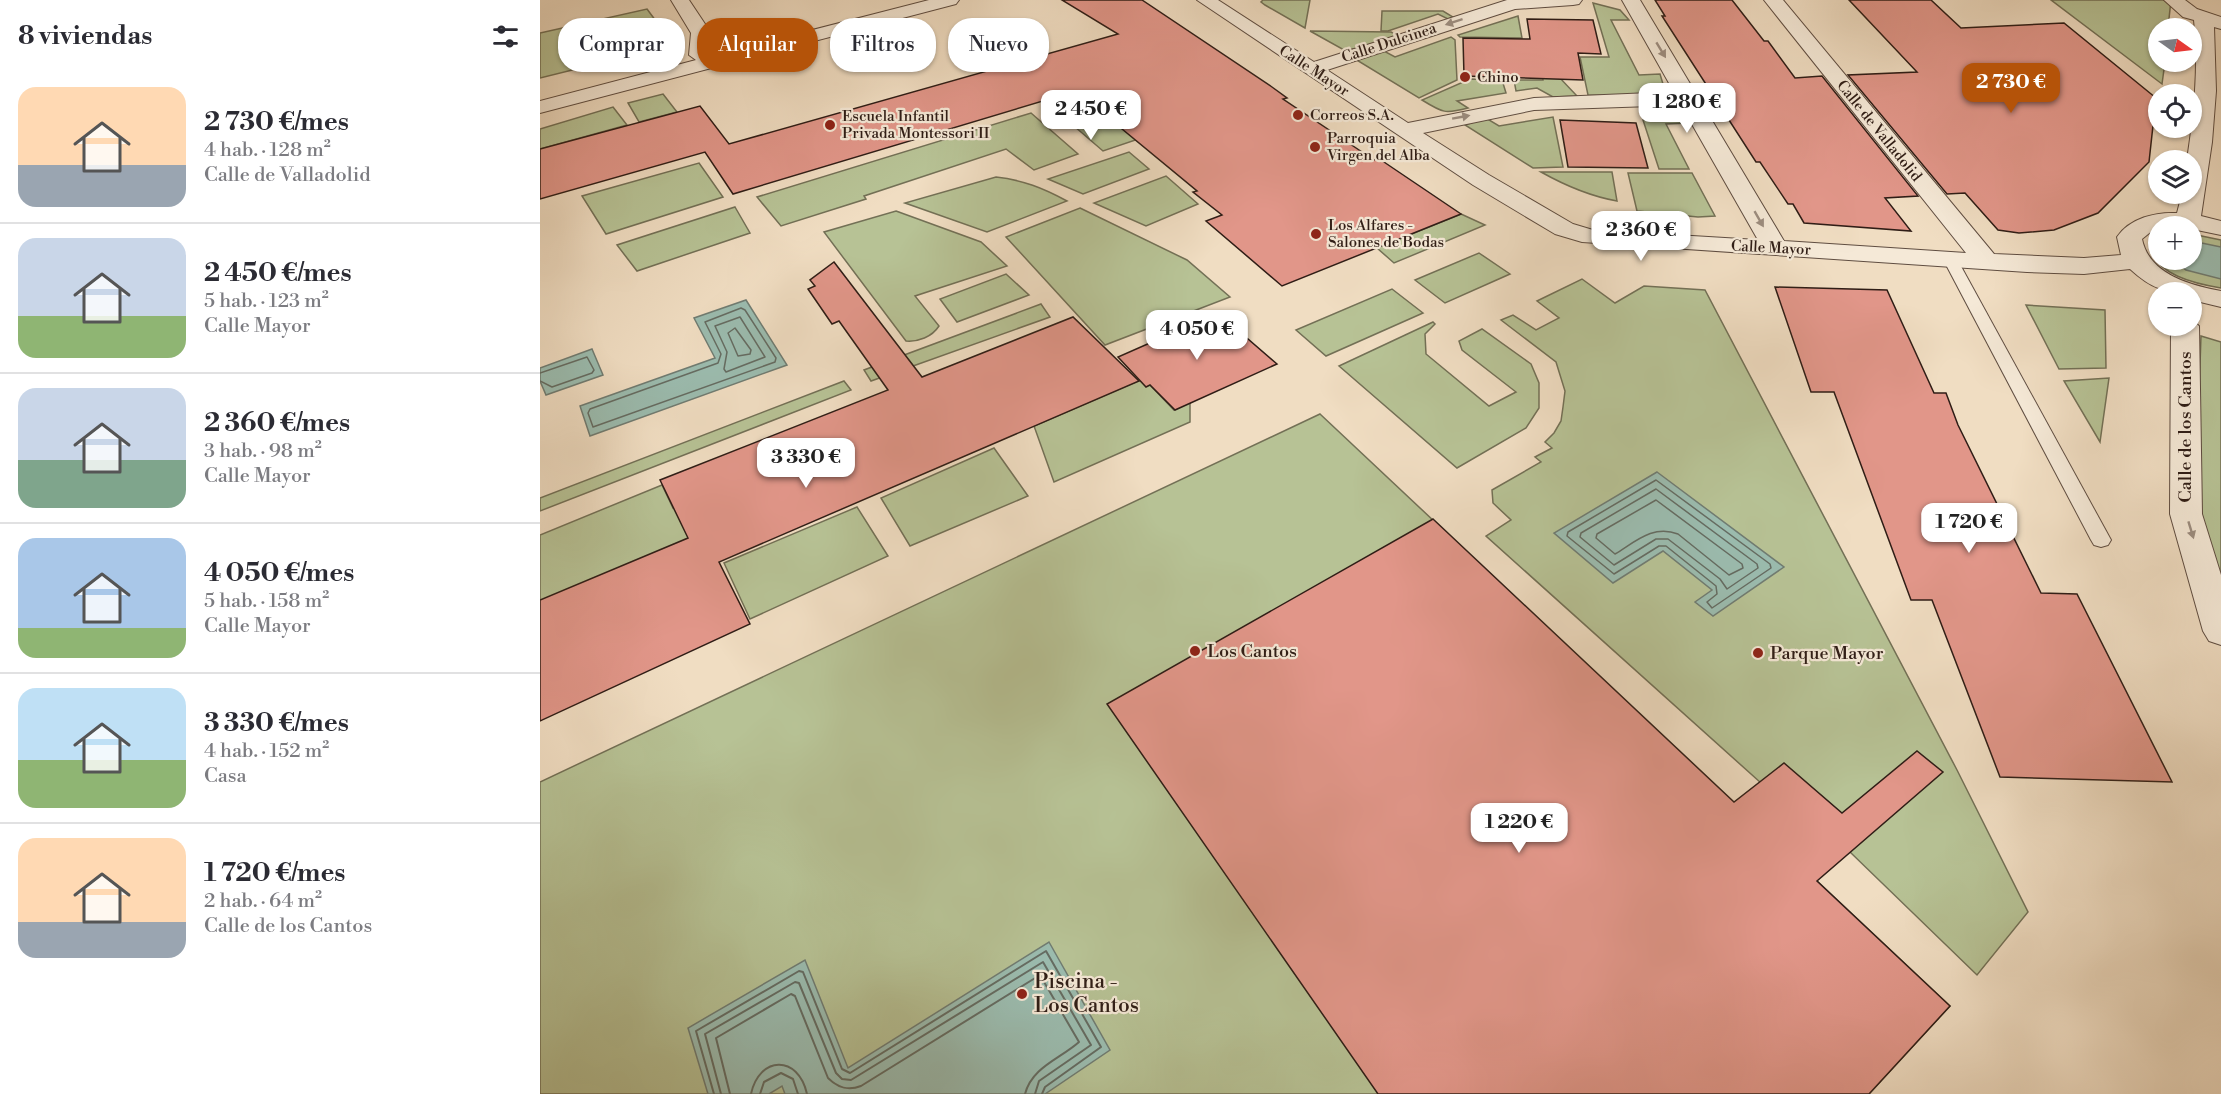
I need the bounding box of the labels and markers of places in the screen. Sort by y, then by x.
pin: 2 730 € [1956,63,2066,114]
place label: Chino [1477,68,1519,87]
marker: Chino [1458,70,1472,84]
pin: 1 280 € [1632,83,1742,134]
pin: 2 450 € [1036,90,1146,141]
place label: Correos S.A. [1310,106,1394,125]
place label: Escuela Infantil Privada Montessori II [842,107,990,143]
marker: Correos S.A. [1291,108,1305,122]
marker: Escuela Infantil Privada Montessori II [823,118,837,132]
place label: Parroquia Virgen del Alba [1326,129,1430,165]
marker: Parroquia Virgen del Alba [1308,140,1322,154]
pin: 2 360 € [1586,211,1696,262]
place label: Los Alfares - Salones de Bodas [1328,216,1444,252]
marker: Los Alfares - Salones de Bodas [1309,227,1323,241]
pin: 4 050 € [1142,310,1252,361]
pin: 3 330 € [751,438,861,489]
pin: 1 720 € [1914,503,2024,554]
place label: Los Cantos [1207,640,1297,663]
place label: Parque Mayor [1770,642,1884,665]
marker: Los Cantos [1188,644,1202,658]
marker: Parque Mayor [1751,646,1765,660]
pin: 1 220 € [1464,803,1574,854]
place label: Piscina - Los Cantos [1034,969,1139,1019]
marker: Piscina - Los Cantos [1015,987,1029,1001]

